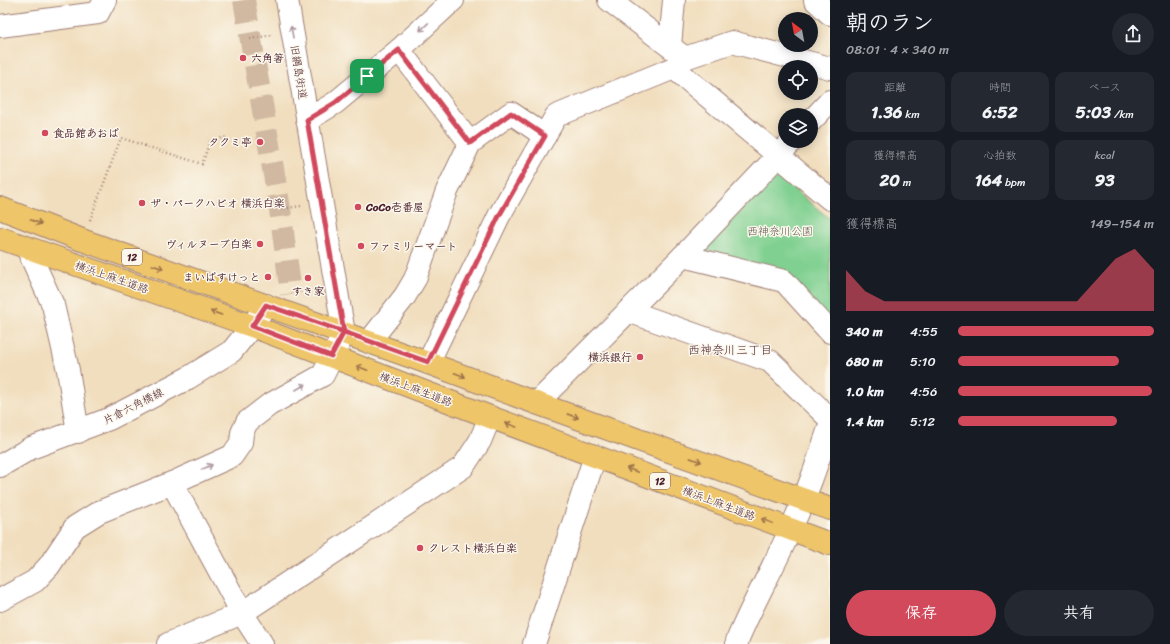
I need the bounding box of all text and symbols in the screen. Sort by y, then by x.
text: 朝のラン [846,3,934,42]
north arrow [778,12,818,52]
map controls [778,12,818,148]
button: share [1112,13,1154,55]
one-way arrow [419,22,429,31]
one-way arrow [288,26,296,39]
text: 08:01 · 4 × 340 m [846,38,949,61]
street label: 旧綱島街道 [285,43,312,101]
place label: 六角箸 [251,49,284,68]
marker: 六角箸 [238,53,248,63]
pin [350,59,384,93]
button: locate [778,60,818,100]
icon: arrive [356,65,378,87]
text: 距離 [884,78,906,97]
text: 時間 [989,78,1011,97]
text: ペース [1088,78,1121,97]
text: 1.36 [871,97,902,127]
text: 6:52 [982,97,1017,127]
text: 5:03 [1076,97,1111,127]
text: km [902,105,920,124]
text: /km [1111,105,1134,124]
button: layers [778,108,818,148]
place label: 食品館あおば [53,124,119,143]
marker: 食品館あおば [40,128,50,138]
place label: タクミ亭 [208,133,252,152]
marker: タクミ亭 [255,137,265,147]
text: 獲得標高 [873,146,917,165]
text: 心拍数 [983,146,1016,165]
text: kcal [1095,146,1115,165]
text: 20 [879,165,900,195]
text: 164 [975,165,1002,195]
text: 93 [1095,165,1115,195]
text: m [900,173,911,192]
text: bpm [1002,173,1025,192]
place label: ザ・パークハビオ 横浜白楽 [150,194,285,213]
marker: ザ・パークハビオ 横浜白楽 [137,198,147,208]
place label: CoCo壱番屋 [365,198,424,217]
marker: CoCo壱番屋 [353,202,363,212]
text: 獲得標高 [846,212,898,235]
text: 149–154 m [1090,212,1154,235]
one-way arrow [30,219,42,227]
park label: 西神奈川公園 [747,222,813,241]
place label: ヴィルヌーブ白楽 [165,235,252,254]
place label: ファミリーマート [369,237,457,256]
marker: ヴィルヌーブ白楽 [255,239,265,249]
marker: ファミリーマート [356,241,366,251]
road number: 12 [122,249,142,265]
street label: 横浜上麻生道路 [72,256,151,299]
one-way arrow [152,263,164,271]
place label: まいばすけっと [183,268,260,287]
marker: まいばすけっと [263,272,273,282]
marker: すき家 [303,273,313,283]
place label: すき家 [292,282,325,301]
one-way arrow [209,309,222,316]
text: 340 m [846,320,883,343]
text: 4:55 [910,320,938,343]
district label: 西神奈川三丁目 [688,339,772,361]
place label: 横浜銀行 [588,348,632,367]
text: 680 m [846,350,883,373]
text: 5:10 [910,350,936,373]
marker: 横浜銀行 [635,352,645,362]
one-way arrow [357,363,369,371]
street label: 横浜上麻生道路 [376,367,455,412]
one-way arrow [454,371,466,379]
text: 1.0 km [846,380,884,403]
text: 4:56 [910,380,937,403]
one-way arrow [295,382,307,390]
street label: 片倉六角橋線 [100,383,167,430]
text: 1.4 km [846,410,884,433]
text: 5:12 [910,410,935,433]
one-way arrow [567,413,579,421]
one-way arrow [504,421,517,428]
one-way arrow [689,457,701,465]
one-way arrow [201,463,213,470]
one-way arrow [627,466,639,474]
road number: 12 [650,473,670,489]
street label: 横浜上麻生道路 [679,481,758,526]
one-way arrow [761,517,774,524]
place label: クレスト横浜白楽 [428,539,517,558]
marker: クレスト横浜白楽 [415,543,425,553]
button: 保存 [846,590,996,636]
button: 共有 [1004,590,1154,636]

